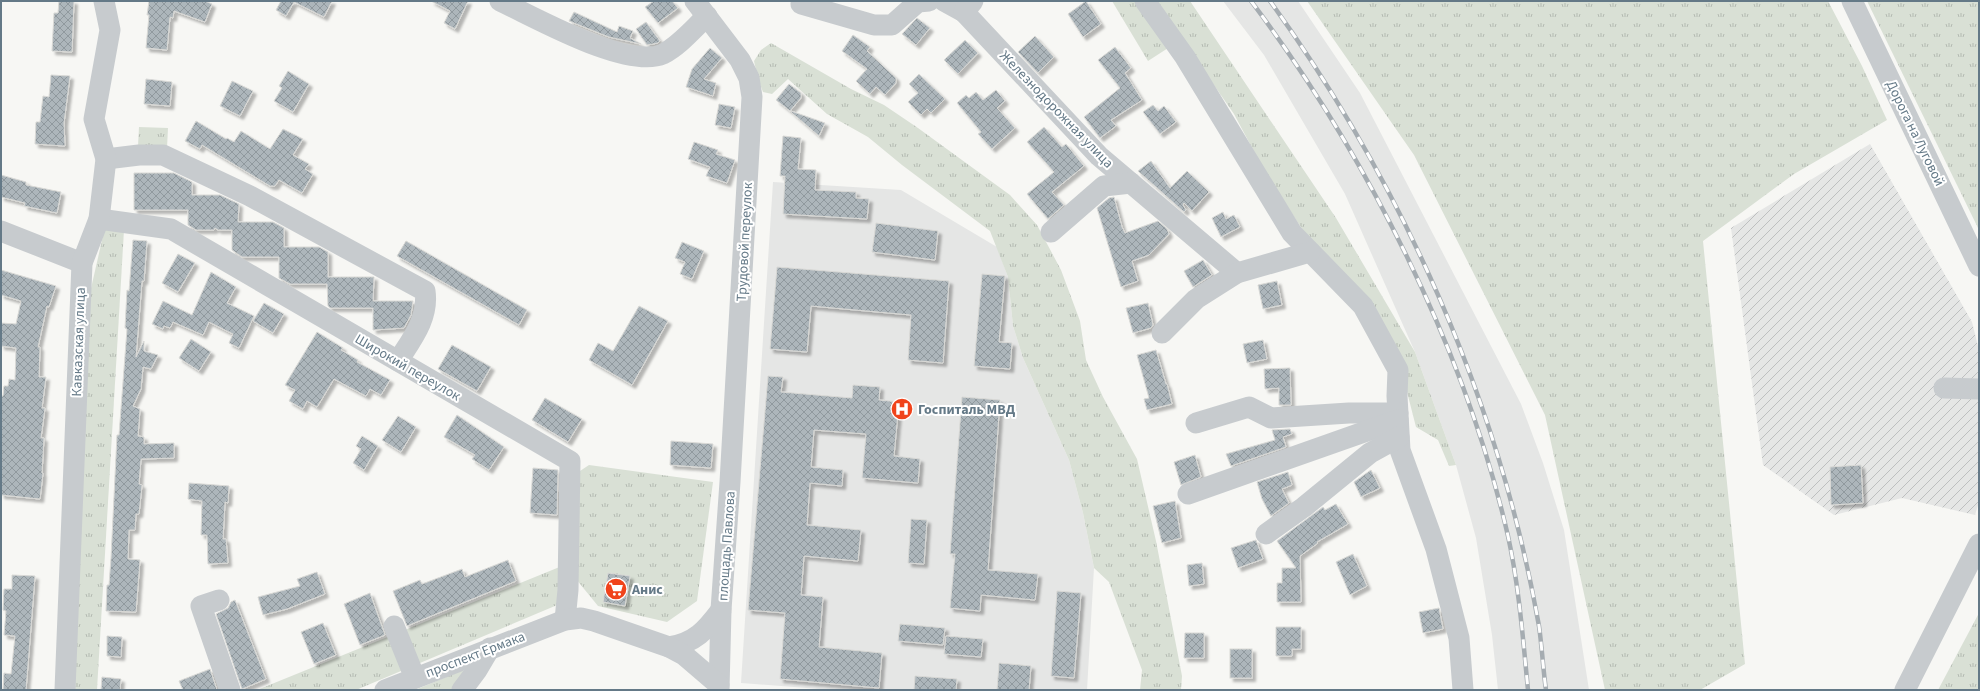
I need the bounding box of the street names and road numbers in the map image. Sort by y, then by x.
street label: Железнодорожная улица [995,47,1118,173]
street label: Дорога на Луговой [1881,77,1949,190]
street label: Трудовой переулок [732,182,758,302]
street label: Кавказская улица [67,287,91,397]
street label: Широкий переулок [351,329,464,406]
street label: площадь Павлова [713,490,741,602]
street label: проспект Ермака [423,627,528,683]

